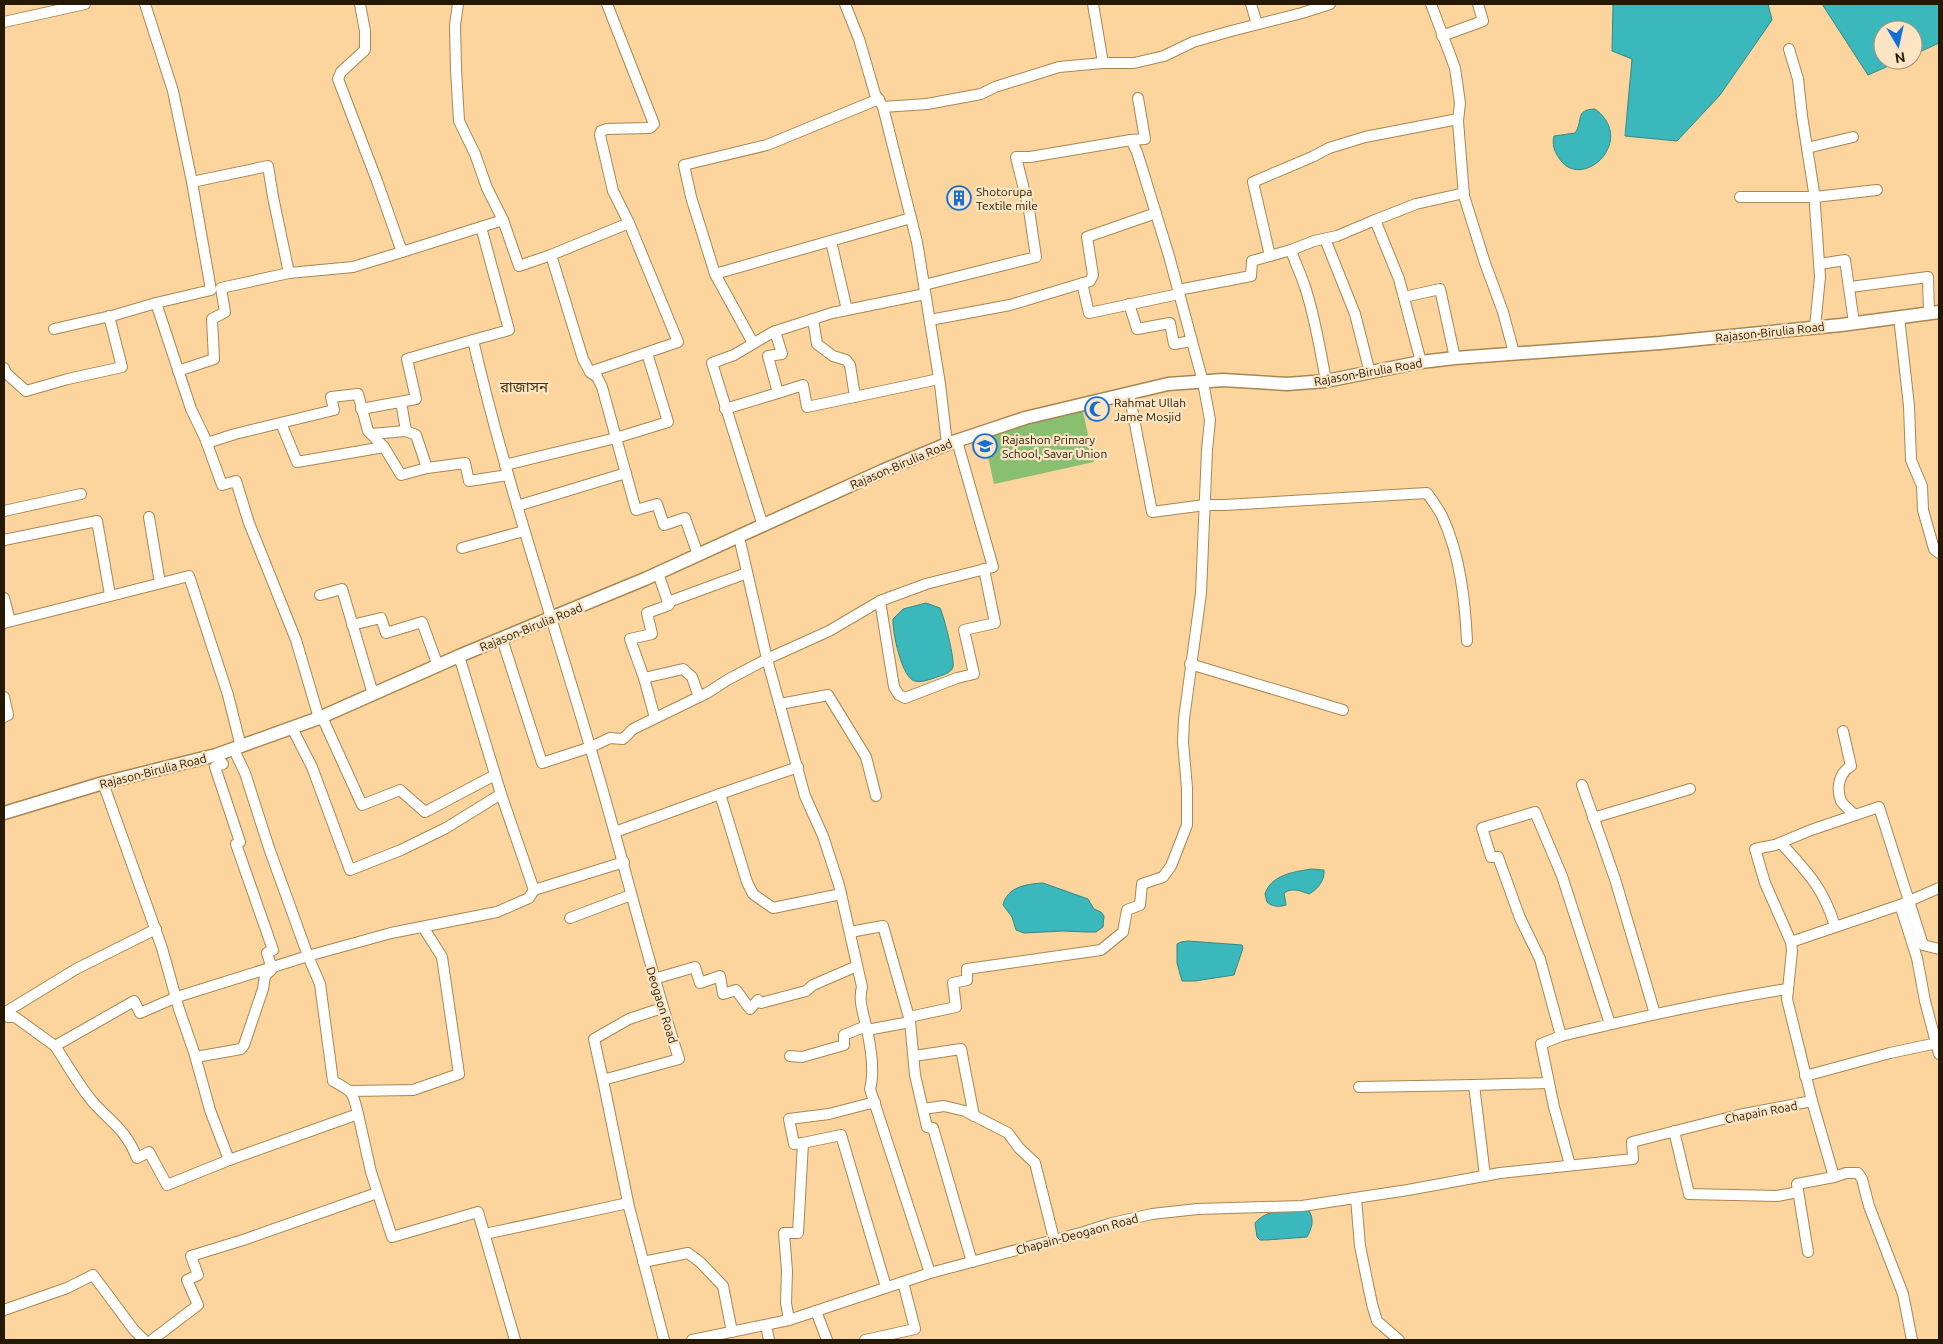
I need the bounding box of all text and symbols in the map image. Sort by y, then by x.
north arrow [1873,20,1923,70]
text: N [1894,49,1906,67]
building icon: Shotorupa Textile mile [946,185,972,211]
place label: Shotorupa Textile mile [976,185,1038,212]
street label: Rajason-Birulia Road [1715,320,1825,344]
street label: Rajason-Birulia Road [1313,356,1423,388]
district label: রাজাসন [499,378,549,395]
mosque icon: Rahmat Ullah Jame Mosjid [1084,396,1110,422]
place label: Rahmat Ullah Jame Mosjid [1114,396,1186,423]
school or university icon: Rajashon Primary School, Savar Union [972,433,998,459]
place label: Rajashon Primary School, Savar Union [1002,433,1107,460]
street label: Rajason-Birulia Road [848,437,954,491]
street label: Rajason-Birulia Road [478,600,584,654]
street label: Rajason-Birulia Road [98,751,208,791]
street label: Deogaon Road [644,965,680,1045]
street label: Chapain Road [1724,1099,1798,1125]
street label: Chapain-Deogaon Road [1014,1211,1140,1257]

